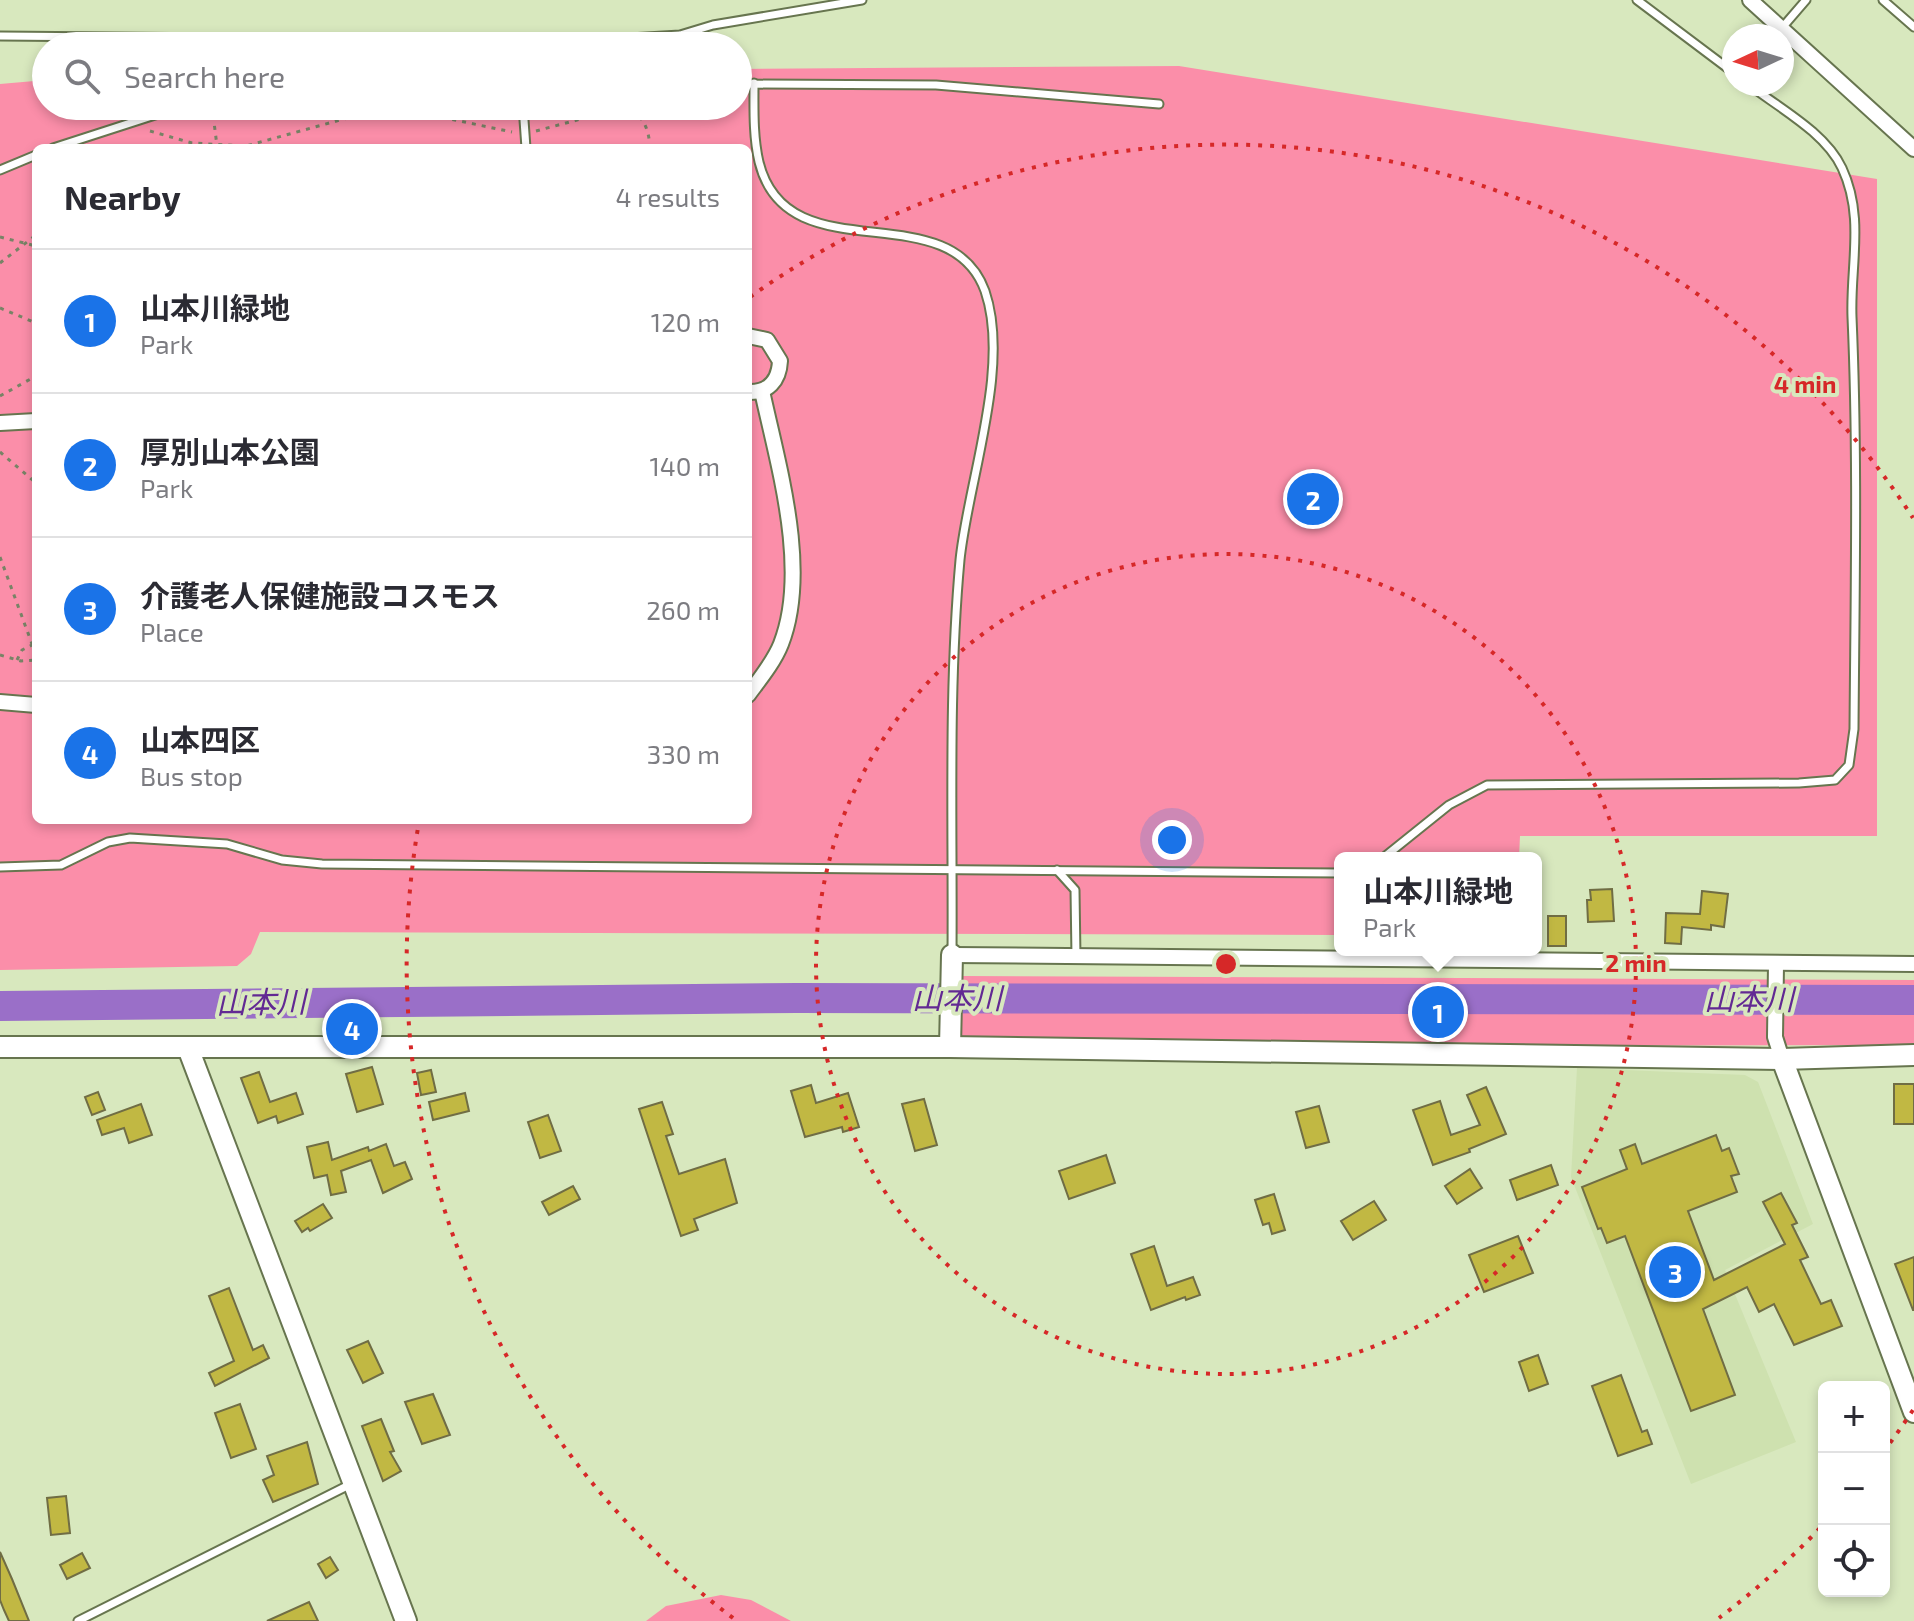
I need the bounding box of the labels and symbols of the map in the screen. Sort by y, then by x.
north arrow [1722,24,1794,96]
text: 4 min [1774,369,1836,398]
pin: 2 [1287,469,1339,529]
your location [1152,820,1192,860]
text: 2 min [1605,948,1667,977]
centre of rings [1212,950,1240,978]
water label: 山本川 [912,979,1005,1015]
water label: 山本川 [1704,980,1797,1016]
water label: 山本川 [216,982,309,1020]
pin: 1 [1412,982,1464,1042]
pin: 4 [326,999,378,1059]
pin: 3 [1649,1242,1701,1302]

